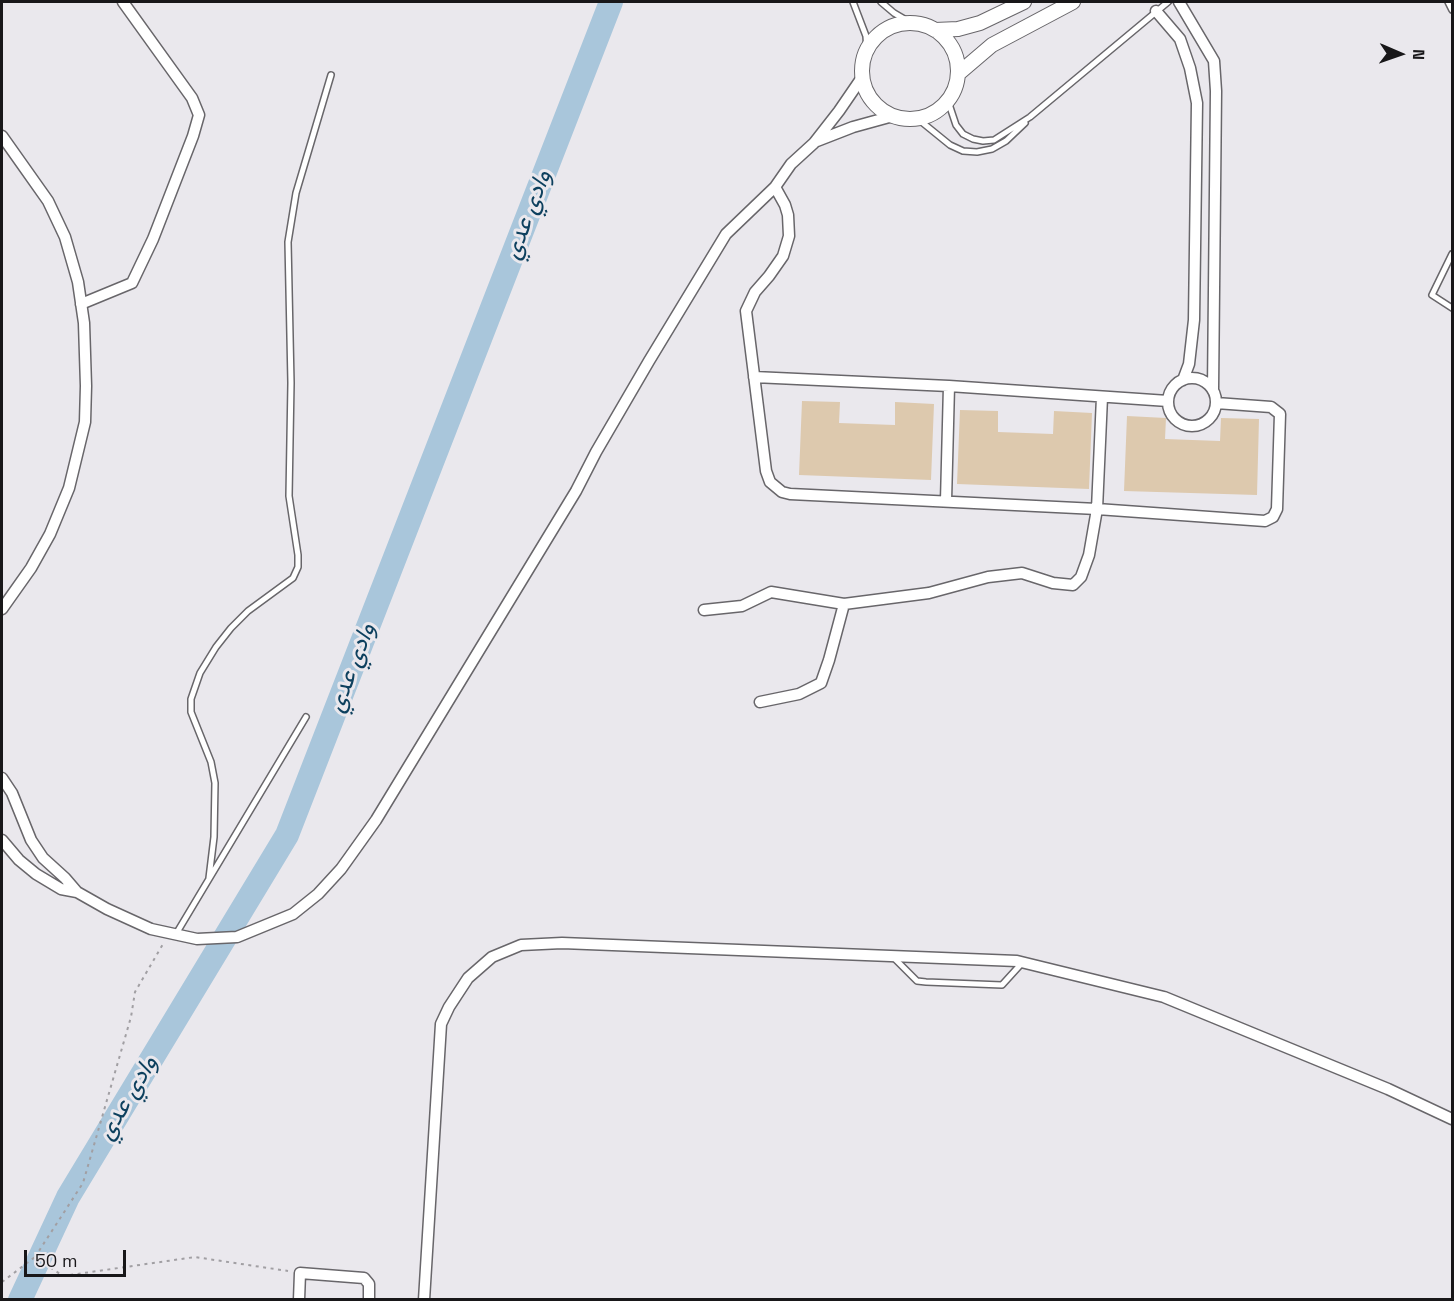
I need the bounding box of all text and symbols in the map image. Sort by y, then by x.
north arrow [1370,24,1430,84]
text: N [1408,49,1429,60]
water label: وادي عدي [498,166,558,264]
water label: وادي عدي [322,619,382,717]
water label: وادي عدي [92,1051,164,1145]
scale bar [27,1238,129,1276]
text: 50 m [35,1249,77,1272]

